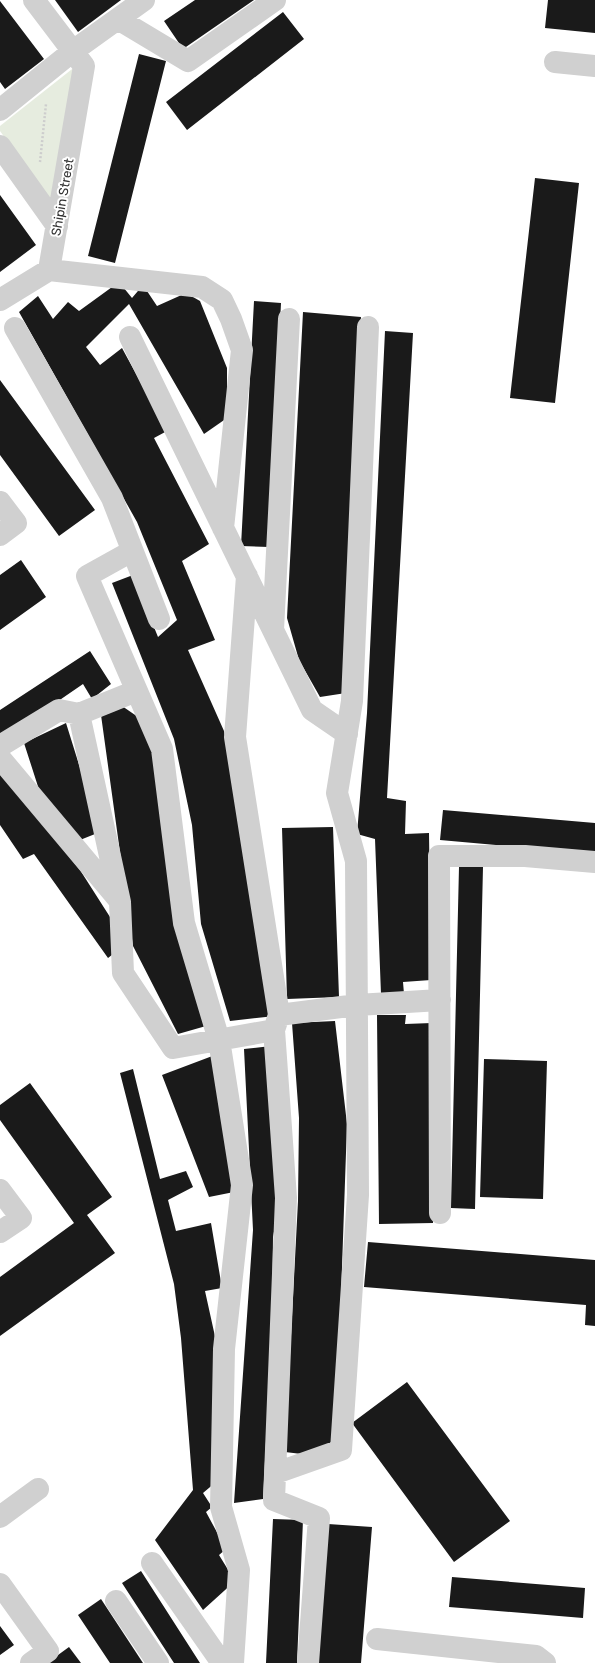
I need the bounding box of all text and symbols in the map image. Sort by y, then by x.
street label: Shipin Street [48,157,77,237]

